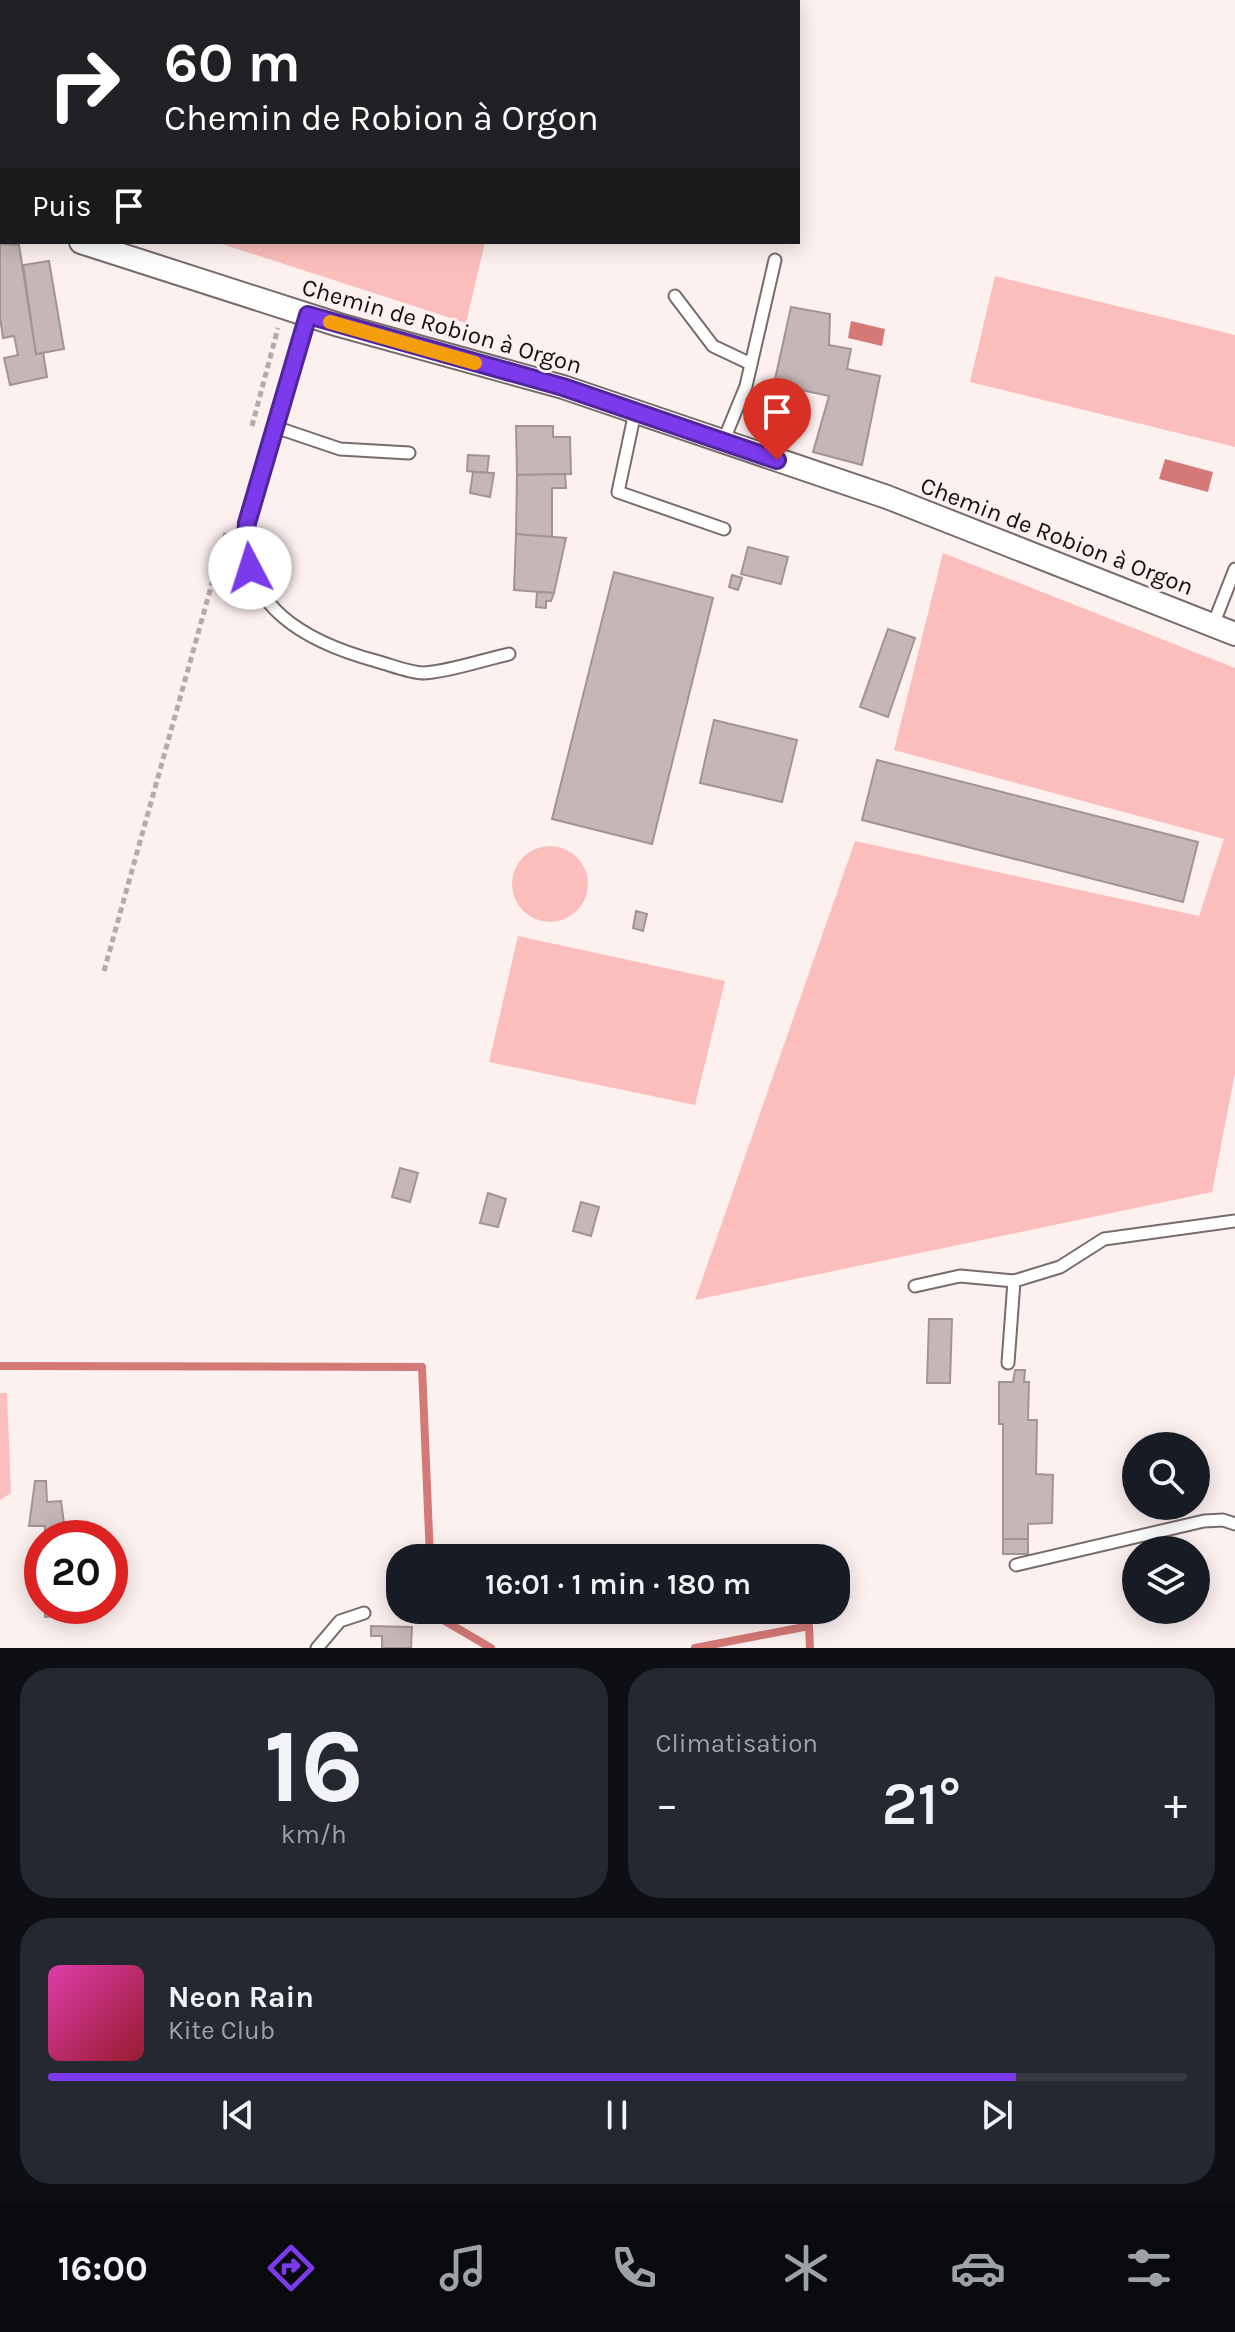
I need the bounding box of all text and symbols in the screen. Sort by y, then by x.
text: 60 m [164,30,301,95]
icon: right [32,32,136,136]
text: Chemin de Robion à Orgon [164,97,599,139]
icon: arrive [107,184,151,228]
text: Puis [32,188,91,224]
street label: Chemin de Robion à Orgon [299,273,585,379]
pin [743,378,811,460]
icon: arrive [755,390,799,434]
street label: Chemin de Robion à Orgon [917,471,1197,601]
position arrow [208,526,292,610]
map controls [1122,1432,1210,1624]
button: search [1122,1432,1210,1520]
speed limit sign: 20 [24,1520,128,1624]
button: layers [1122,1536,1210,1624]
text: 16:01 · 1 min · 180 m [485,1566,751,1602]
text: 16 [264,1706,364,1827]
text: Climatisation [656,1728,818,1759]
text: 21° [882,1769,961,1839]
text: − [656,1779,679,1830]
text: + [1164,1779,1187,1830]
text: km/h [281,1819,347,1850]
text: Neon Rain [168,1979,314,2015]
text: Kite Club [168,2015,275,2046]
icon: previous [216,2093,260,2137]
icon: pause [595,2093,639,2137]
icon: next [975,2093,1019,2137]
icon: directions [263,2240,319,2296]
icon: music [435,2240,491,2296]
icon: phone [606,2240,662,2296]
icon: climate [778,2240,834,2296]
icon: car [950,2240,1006,2296]
icon: filters [1121,2240,1177,2296]
text: 16:00 [58,2247,148,2289]

